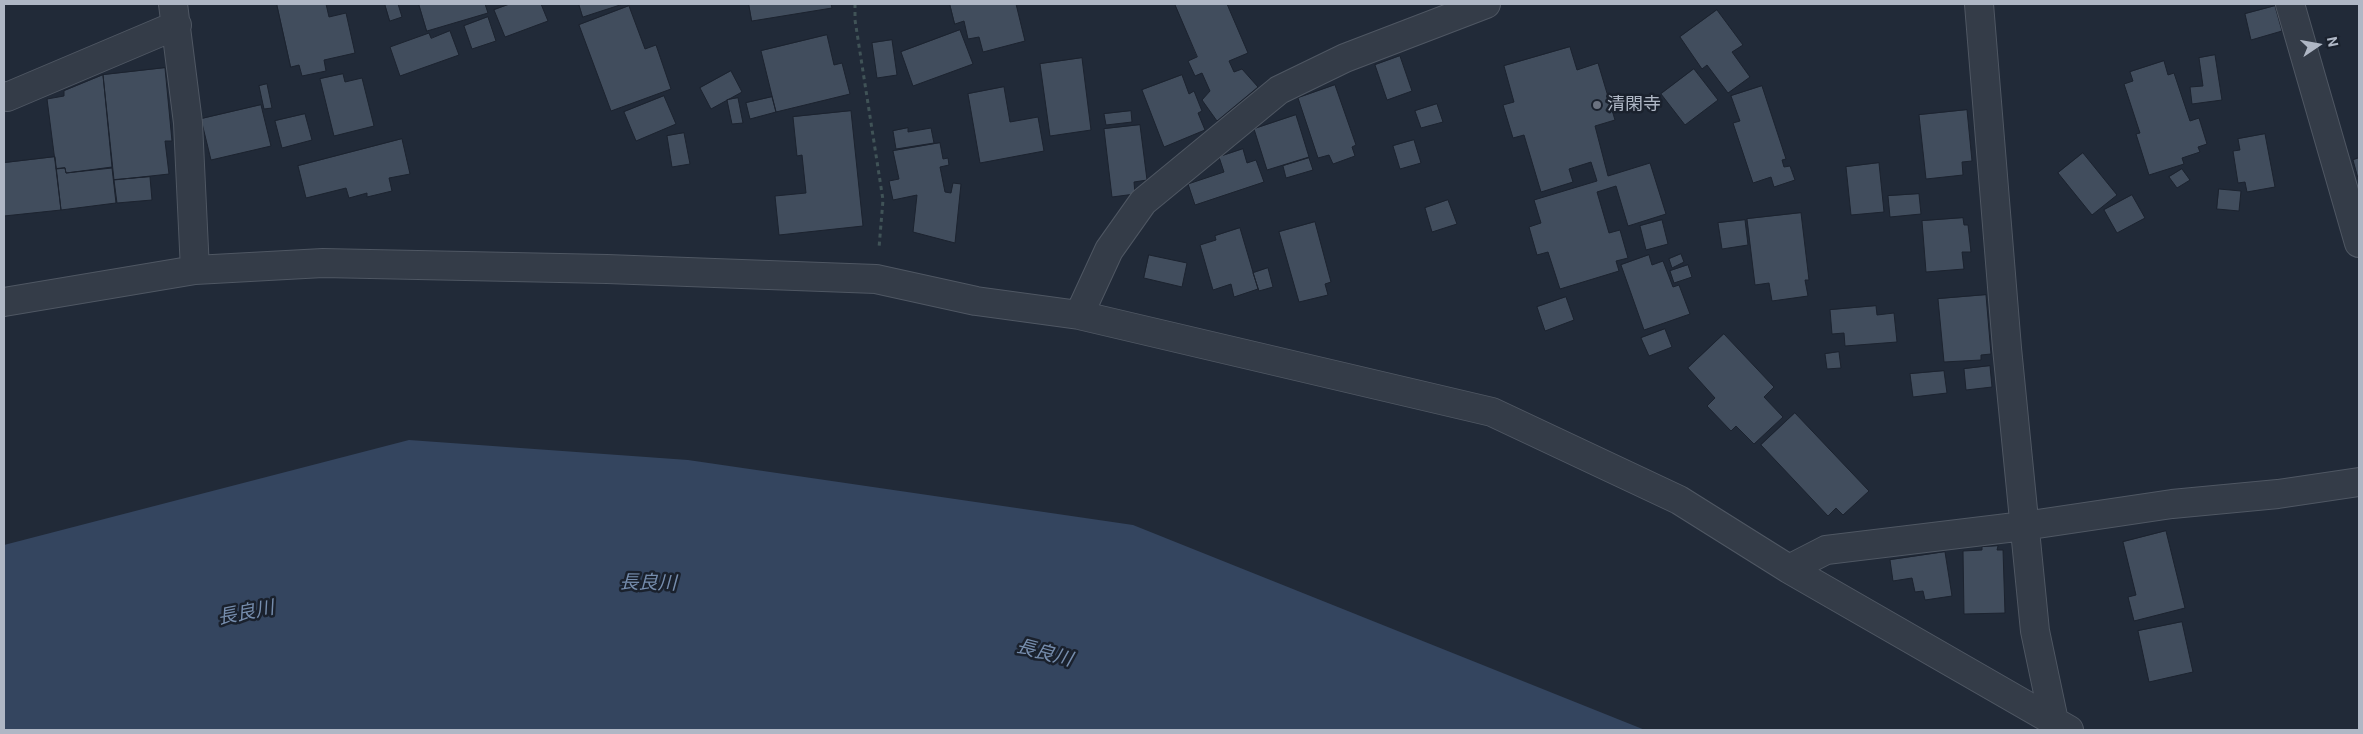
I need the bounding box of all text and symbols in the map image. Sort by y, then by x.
north arrow [2293,20,2343,70]
text: N [2324,35,2342,48]
place label: 清閑寺 [1607,94,1661,116]
marker: 清閑寺 [1591,99,1603,111]
water label: 長良川 [619,572,677,596]
water label: 長良川 [216,597,276,631]
water label: 長良川 [1014,636,1074,672]

